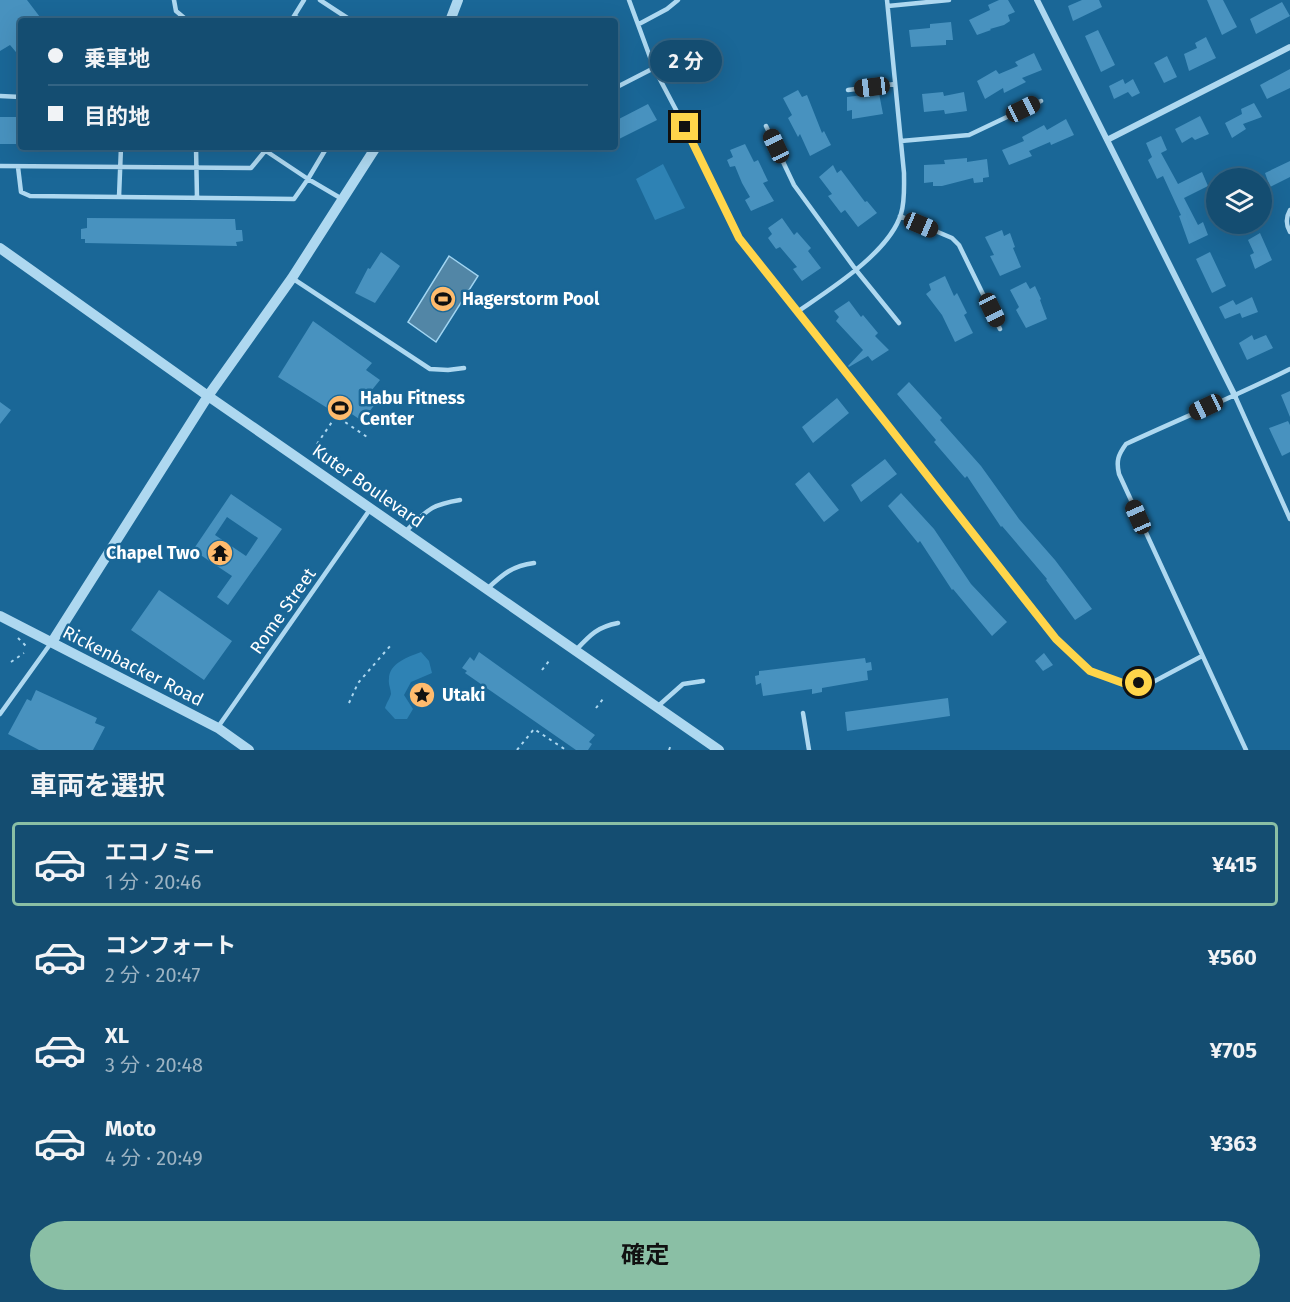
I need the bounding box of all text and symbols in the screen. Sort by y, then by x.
callout: 2 分 [649,40,721,82]
text: 乗車地 [84,45,150,72]
text: 2 分 [668,49,704,73]
car [853,76,891,98]
car [1003,93,1043,125]
text: 目的地 [84,103,150,130]
route end [671,113,698,140]
car [760,126,792,166]
map controls [1206,168,1272,234]
button: layers [1206,168,1272,234]
car [901,210,941,240]
sports icon: Hagerstorm Pool [428,284,458,314]
place label: Hagerstorm Pool [462,288,600,310]
car [976,290,1008,330]
place label: Habu Fitness Center [360,387,465,430]
car [1186,391,1226,423]
sports icon: Habu Fitness Center [325,393,355,423]
street label: Kuter Boulevard [308,439,428,533]
car [1122,497,1154,537]
temple icon: Chapel Two [205,538,235,568]
place label: Chapel Two [106,542,200,564]
street label: Rome Street [245,563,321,658]
street label: Rickenbacker Road [59,621,207,711]
route start [1125,669,1152,696]
place icon: Utaki [407,680,437,710]
place label: Utaki [442,684,485,706]
text: 車両を選択 [30,770,165,802]
icon: car [33,837,87,891]
text: エコノミー [105,839,215,866]
text: ¥415 [1212,851,1257,878]
text: 1 分 · 20:46 [105,870,201,894]
icon: car [33,930,87,984]
text: コンフォート [105,932,236,959]
text: ¥560 [1208,944,1257,971]
text: 2 分 · 20:47 [105,963,200,987]
text: XL [105,1022,129,1049]
icon: car [33,1023,87,1077]
text: ¥705 [1210,1037,1257,1064]
text: 3 分 · 20:48 [105,1053,203,1077]
text: Moto [105,1115,156,1142]
icon: car [33,1116,87,1170]
text: ¥363 [1210,1130,1257,1157]
text: 4 分 · 20:49 [105,1146,203,1170]
button: 確定 [30,1221,1260,1290]

